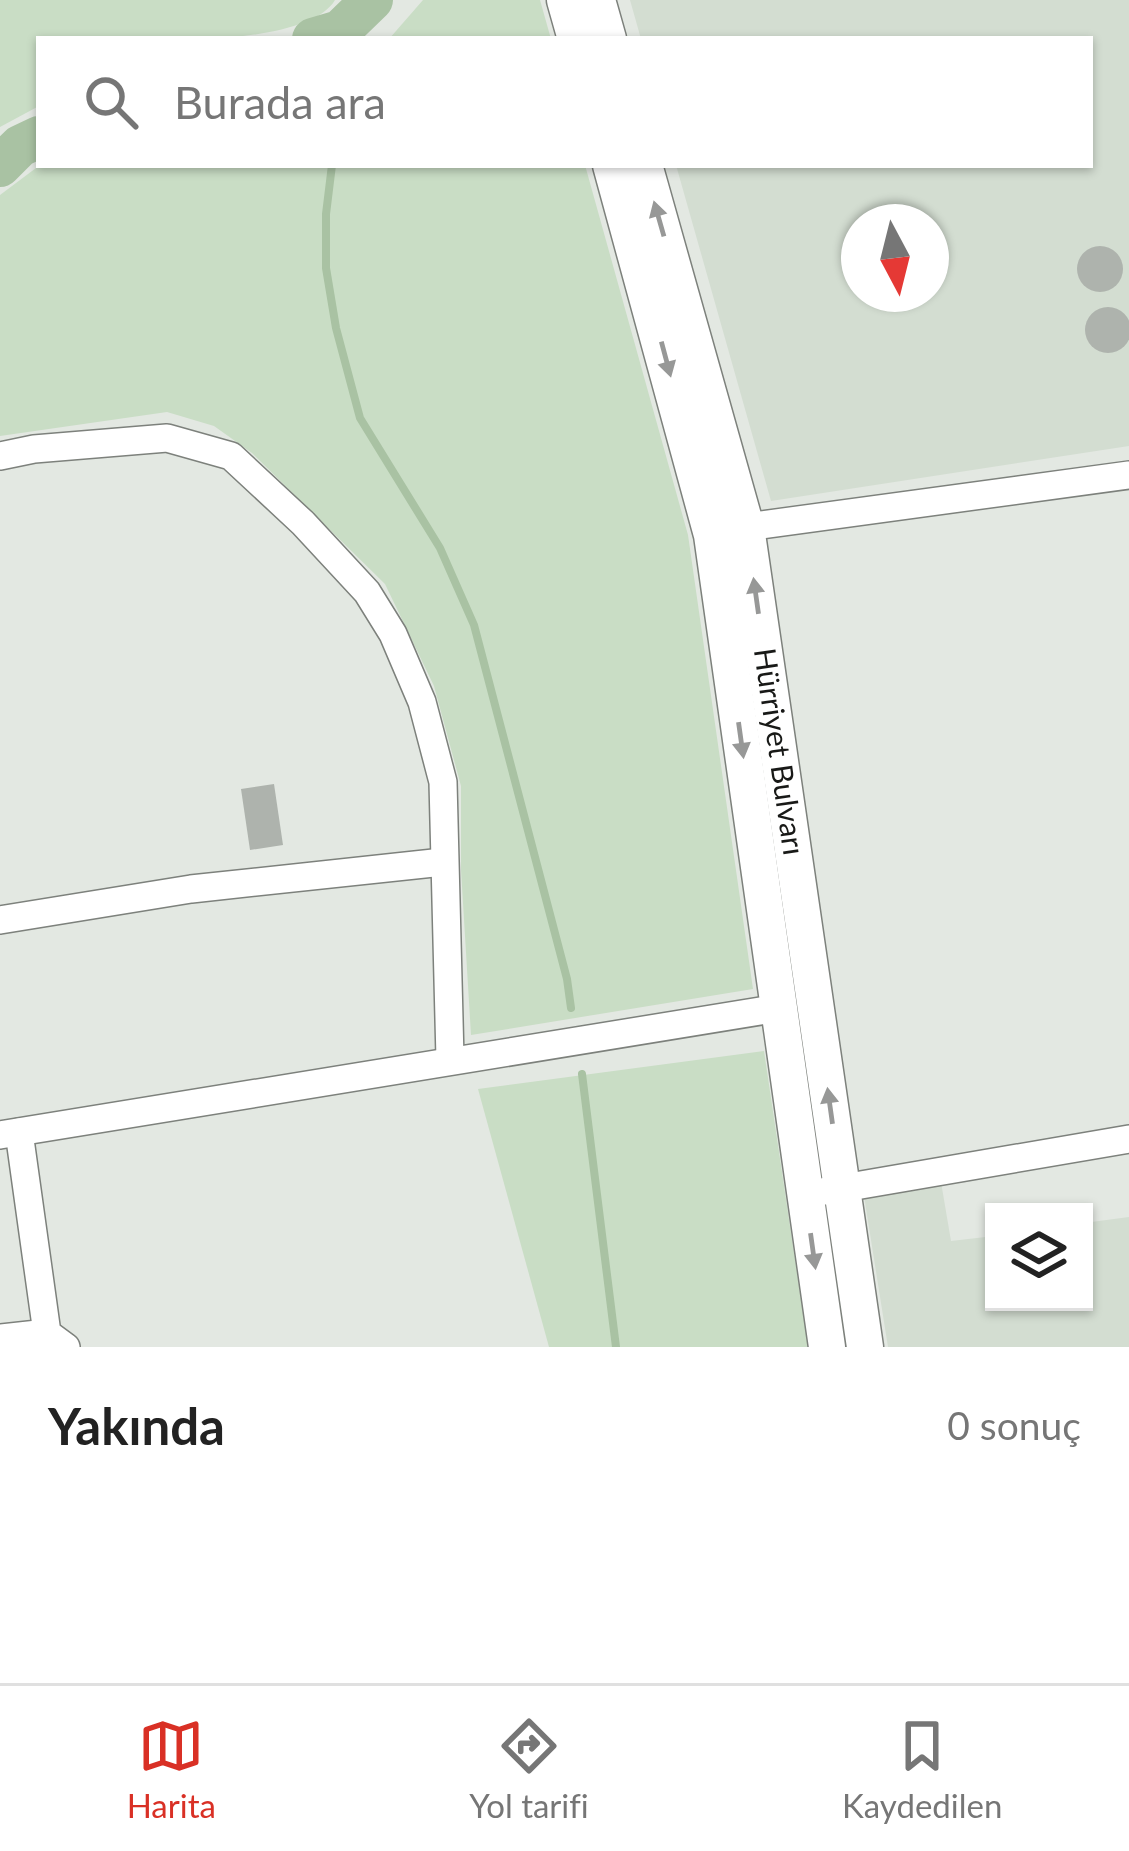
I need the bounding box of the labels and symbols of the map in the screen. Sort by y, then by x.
one-way arrow [648,200,667,237]
north arrow [841,204,949,312]
one-way arrow [657,340,676,377]
one-way arrow [746,577,765,614]
street label: Hürriyet Bulvarı [748,645,813,857]
one-way arrow [732,722,751,760]
one-way arrow [820,1087,839,1125]
one-way arrow [804,1233,823,1271]

